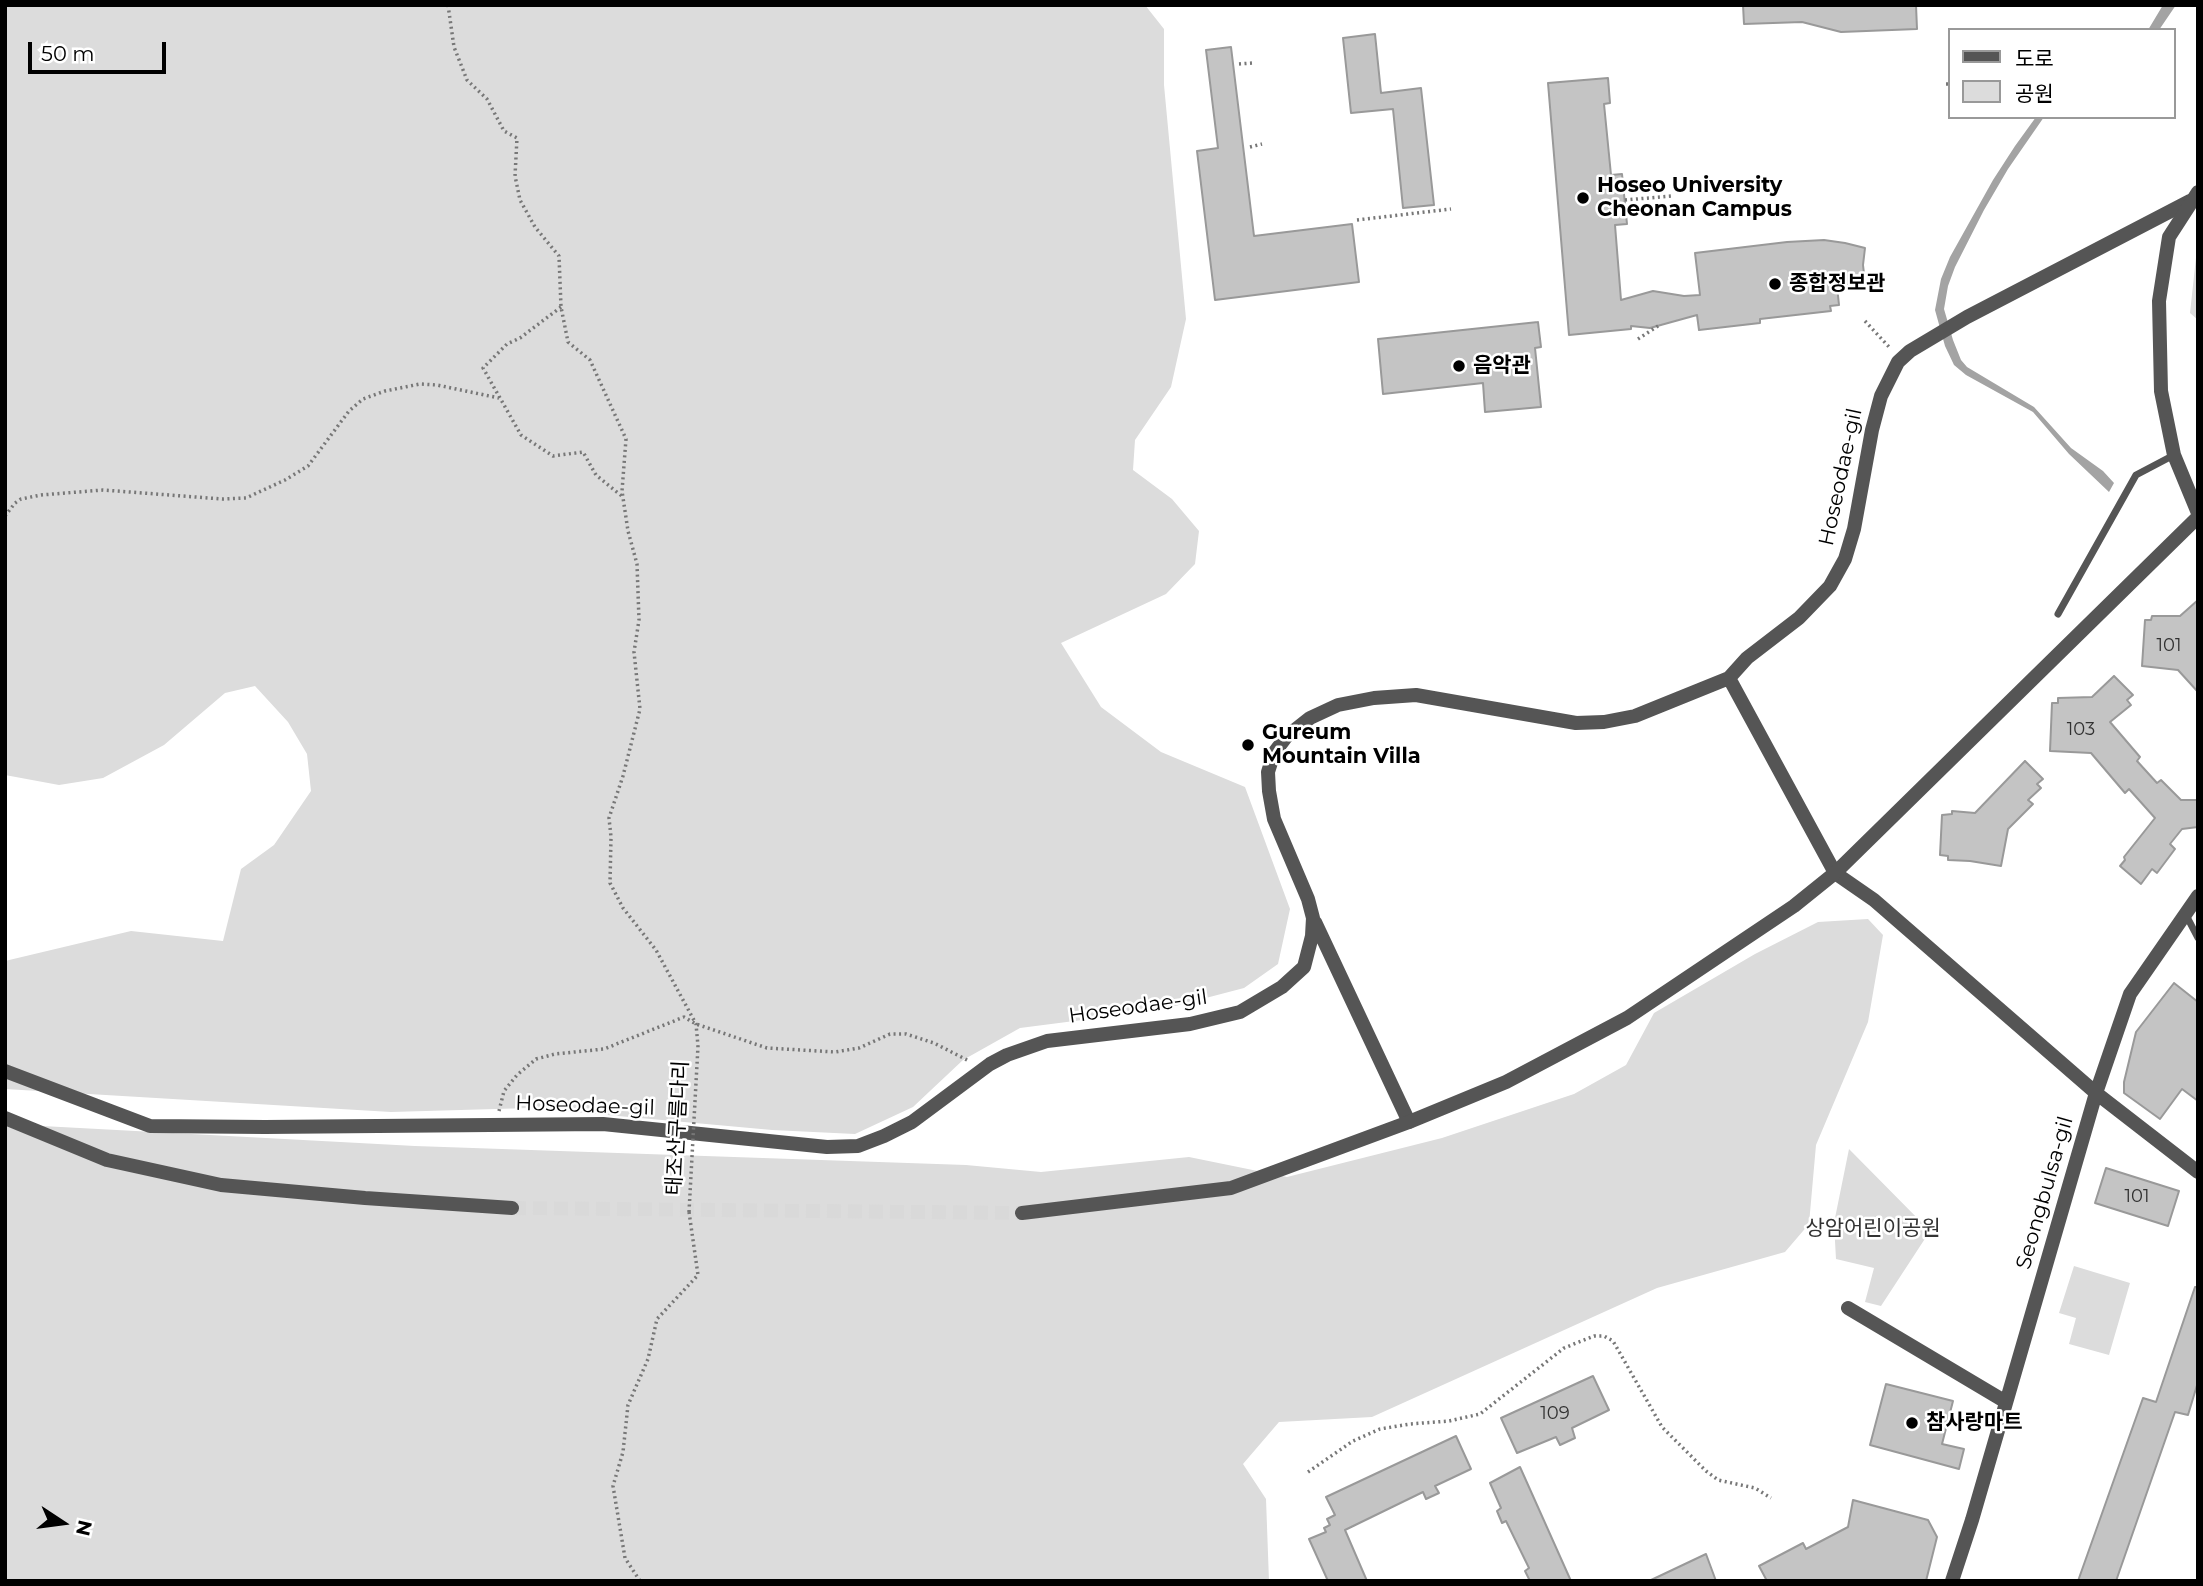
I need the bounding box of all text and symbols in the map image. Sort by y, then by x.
scale bar [32,28,170,72]
legend [1948,28,2175,119]
text: 50 m [41,41,95,66]
text: 도로 [2015,46,2054,71]
text: 공원 [2015,81,2054,106]
place label: Hoseo University Cheonan Campus [1597,173,1792,223]
marker: Hoseo University Cheonan Campus [1575,190,1591,206]
place label: 종합정보관 [1789,271,1886,297]
marker: 종합정보관 [1767,276,1783,292]
place label: 음악관 [1473,353,1531,379]
marker: 음악관 [1451,358,1467,374]
street label: Hoseodae-gil [1814,406,1868,548]
house number: 101 [2157,635,2181,657]
house number: 103 [2067,719,2095,741]
place label: Gureum Mountain Villa [1262,720,1421,770]
marker: Gureum Mountain Villa [1240,737,1256,753]
street label: Hoseodae-gil [1067,985,1209,1029]
street label: 태조산구름다리 [662,1060,694,1196]
street label: Hoseodae-gil [515,1091,655,1121]
street label: Seongbulsa-gil [2011,1114,2079,1272]
house number: 101 [2125,1186,2149,1208]
park label: 상암어린이공원 [1805,1216,1941,1242]
house number: 109 [1540,1403,1570,1425]
place label: 참사랑마트 [1926,1410,2023,1436]
marker: 참사랑마트 [1904,1415,1920,1431]
north arrow [28,1488,98,1558]
text: N [71,1518,97,1538]

